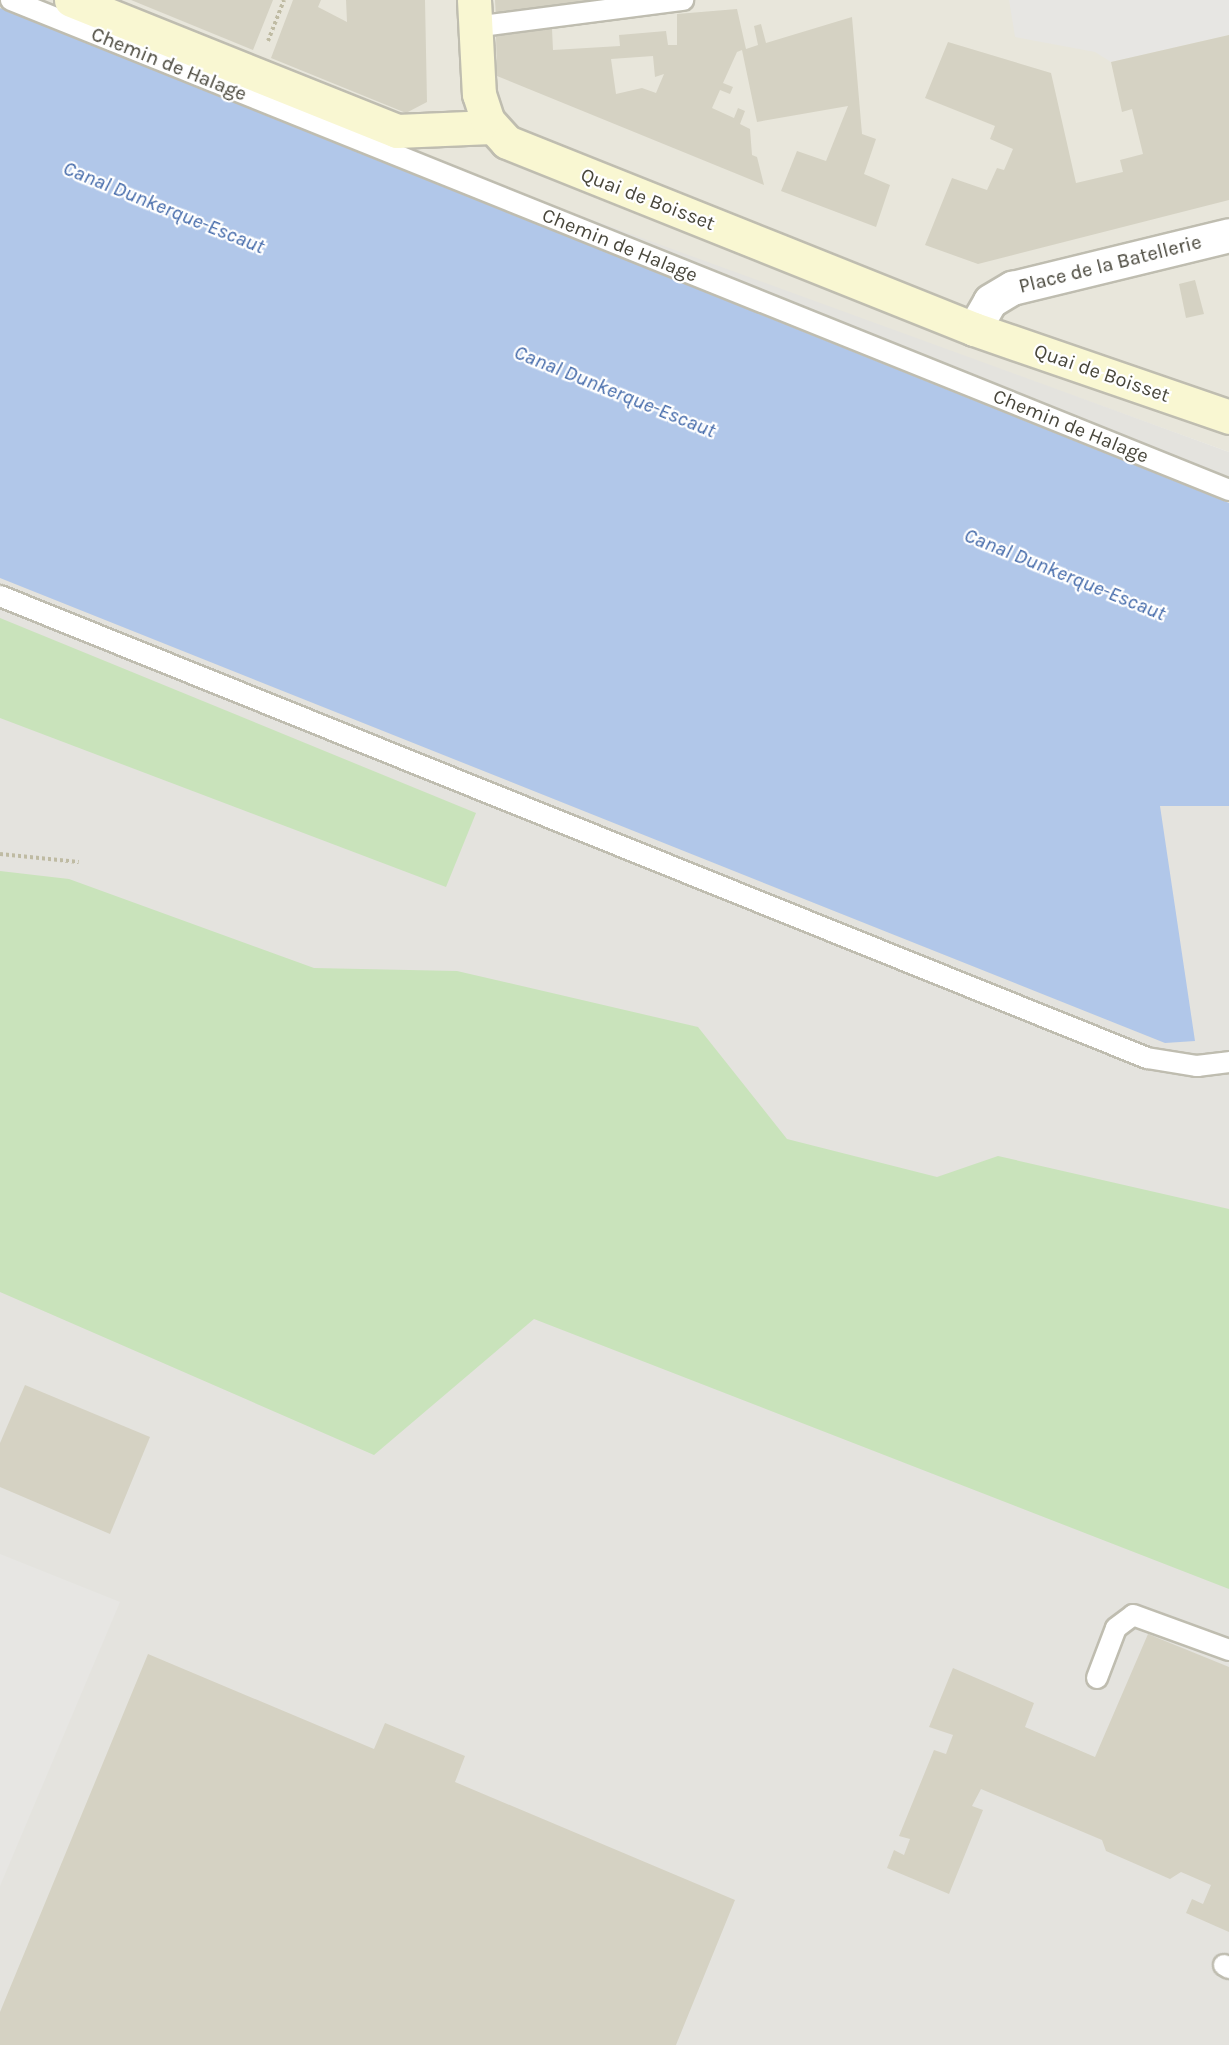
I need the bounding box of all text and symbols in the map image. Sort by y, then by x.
street label: Chemin de Halage [88,22,250,106]
water label: Canal Dunkerque-Escaut [60,155,268,259]
street label: Quai de Boisset [577,162,719,236]
street label: Chemin de Halage [539,203,701,287]
street label: Place de la Batellerie [1016,230,1204,298]
water label: Canal Dunkerque-Escaut [511,339,719,443]
street label: Quai de Boisset [1031,339,1173,407]
street label: Chemin de Halage [990,384,1152,468]
water label: Canal Dunkerque-Escaut [961,522,1169,626]

